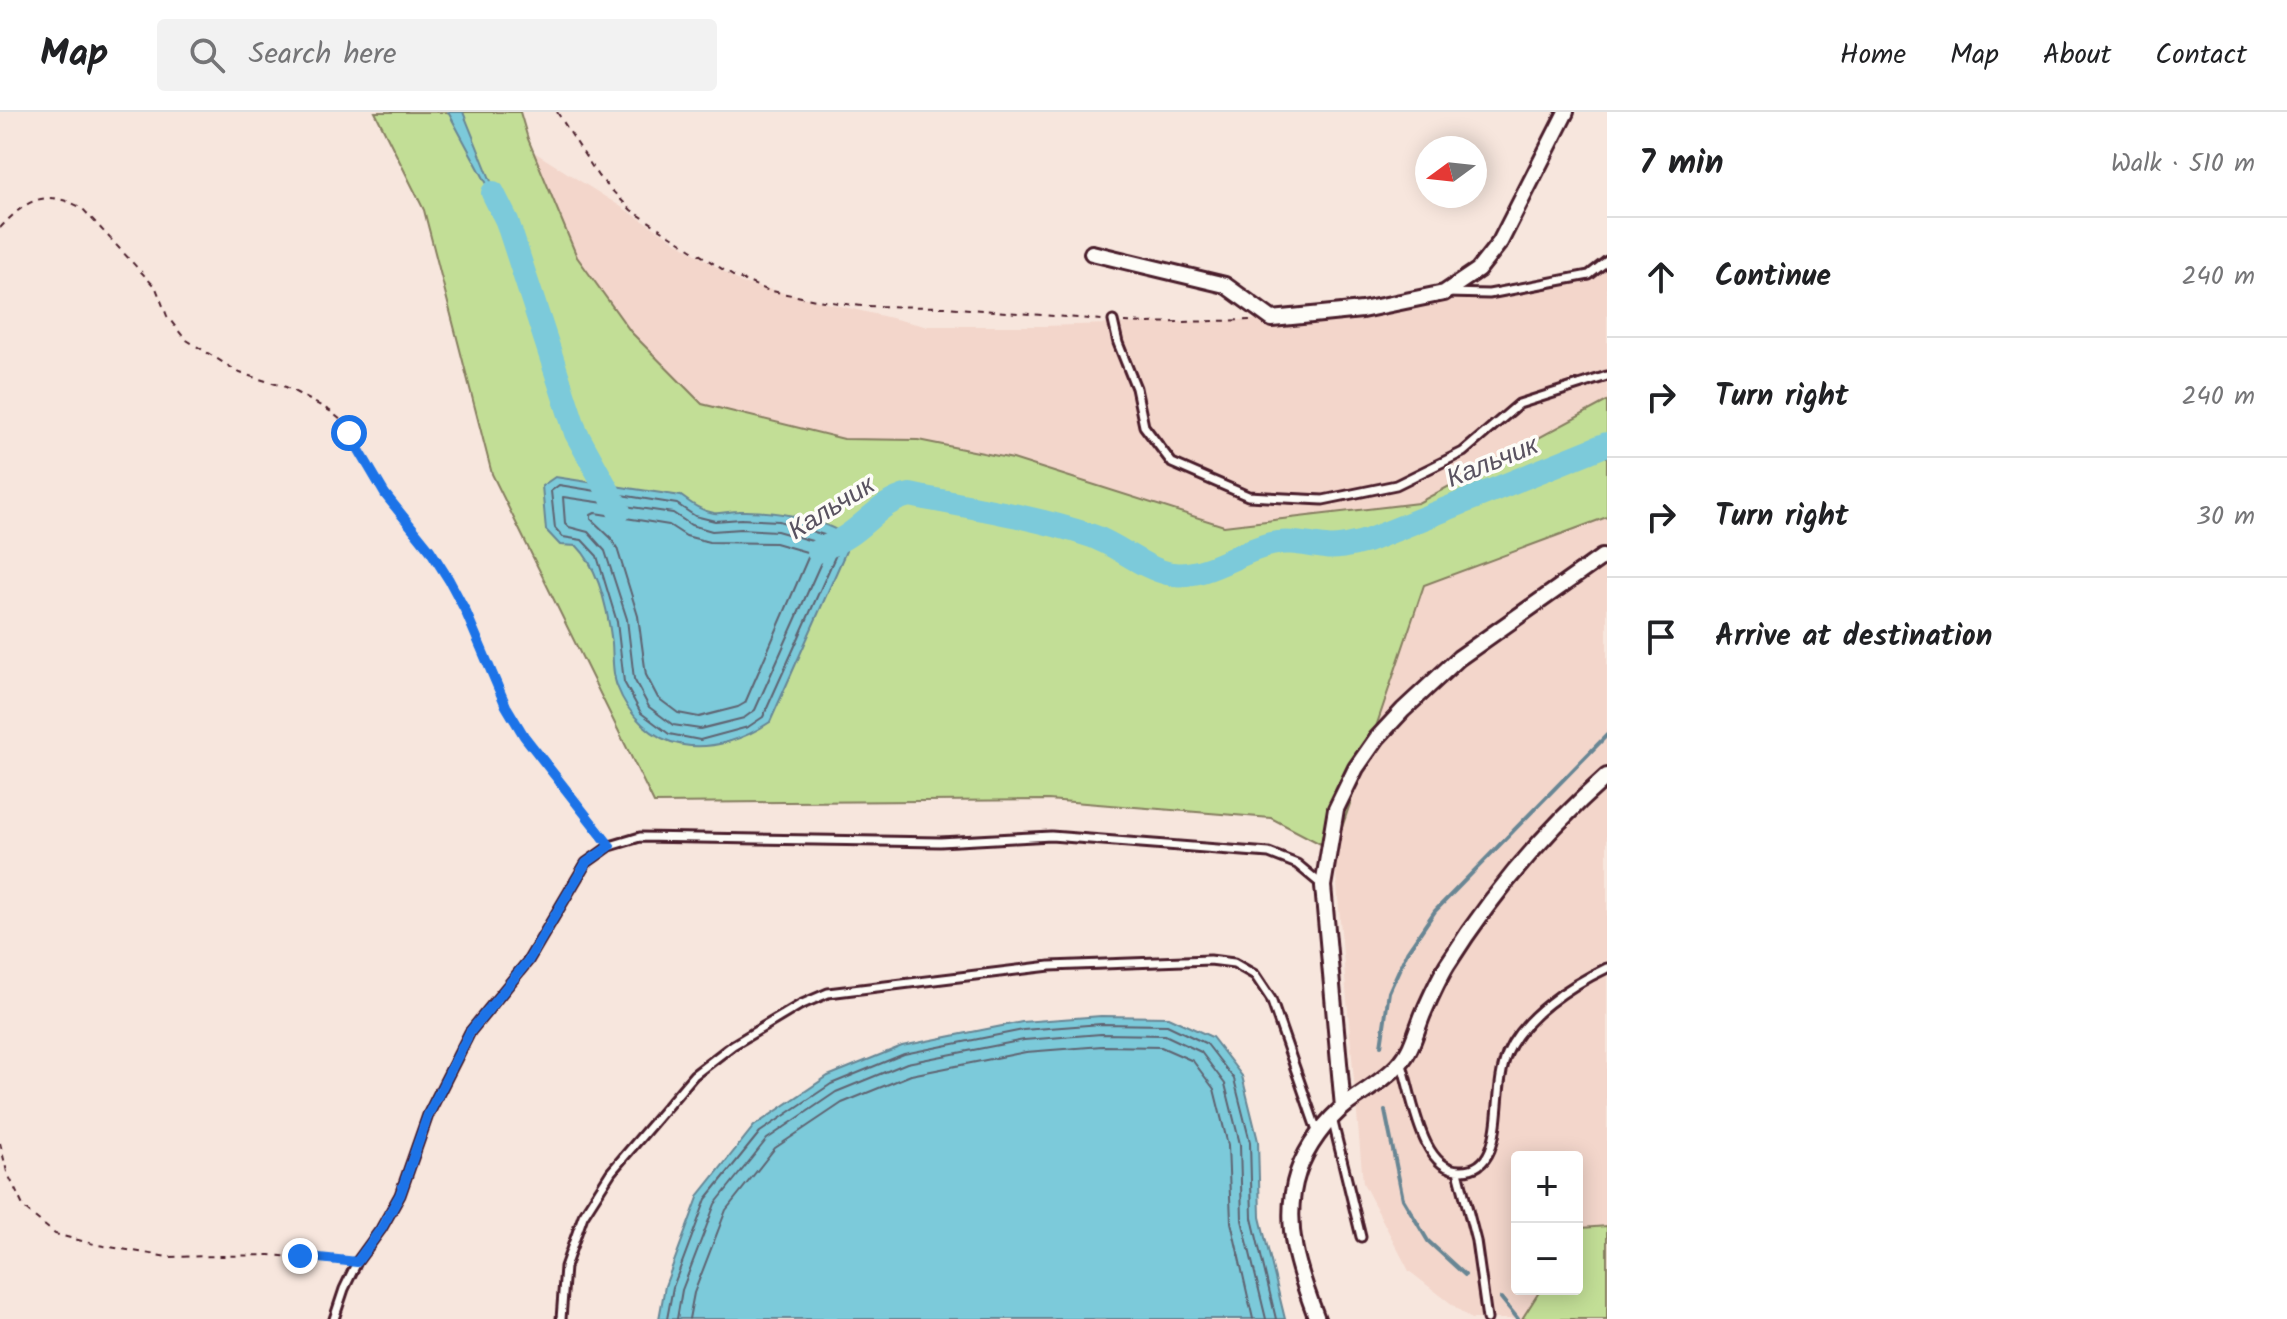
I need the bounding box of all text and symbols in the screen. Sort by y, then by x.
search box [157,19,717,91]
text: Map [40,25,109,85]
text: Search here [249,31,396,79]
icon: search [185,33,229,77]
text: Home [1840,33,1906,78]
text: Map [1950,33,1999,78]
text: About [2043,33,2111,78]
text: Contact [2155,33,2247,78]
north arrow [1415,136,1487,208]
text: 7 min [1639,137,1724,191]
text: Walk · 510 m [2111,143,2255,185]
text: Continue [1715,253,1831,301]
icon: ahead [1639,255,1683,299]
text: 240 m [2181,256,2255,298]
text: Turn right [1715,373,1848,421]
icon: right [1639,375,1683,419]
text: 240 m [2181,376,2255,418]
route start [331,415,367,451]
water label: Кальчик [1441,425,1547,500]
water label: Кальчик [780,465,885,552]
text: Turn right [1715,493,1848,541]
icon: right [1639,495,1683,539]
text: 30 m [2196,496,2255,538]
text: Arrive at destination [1715,613,1992,661]
icon: arrive [1639,615,1683,659]
map controls [1511,1151,1583,1295]
button: + [1511,1151,1583,1223]
button: − [1511,1223,1583,1295]
route end [282,1238,318,1274]

